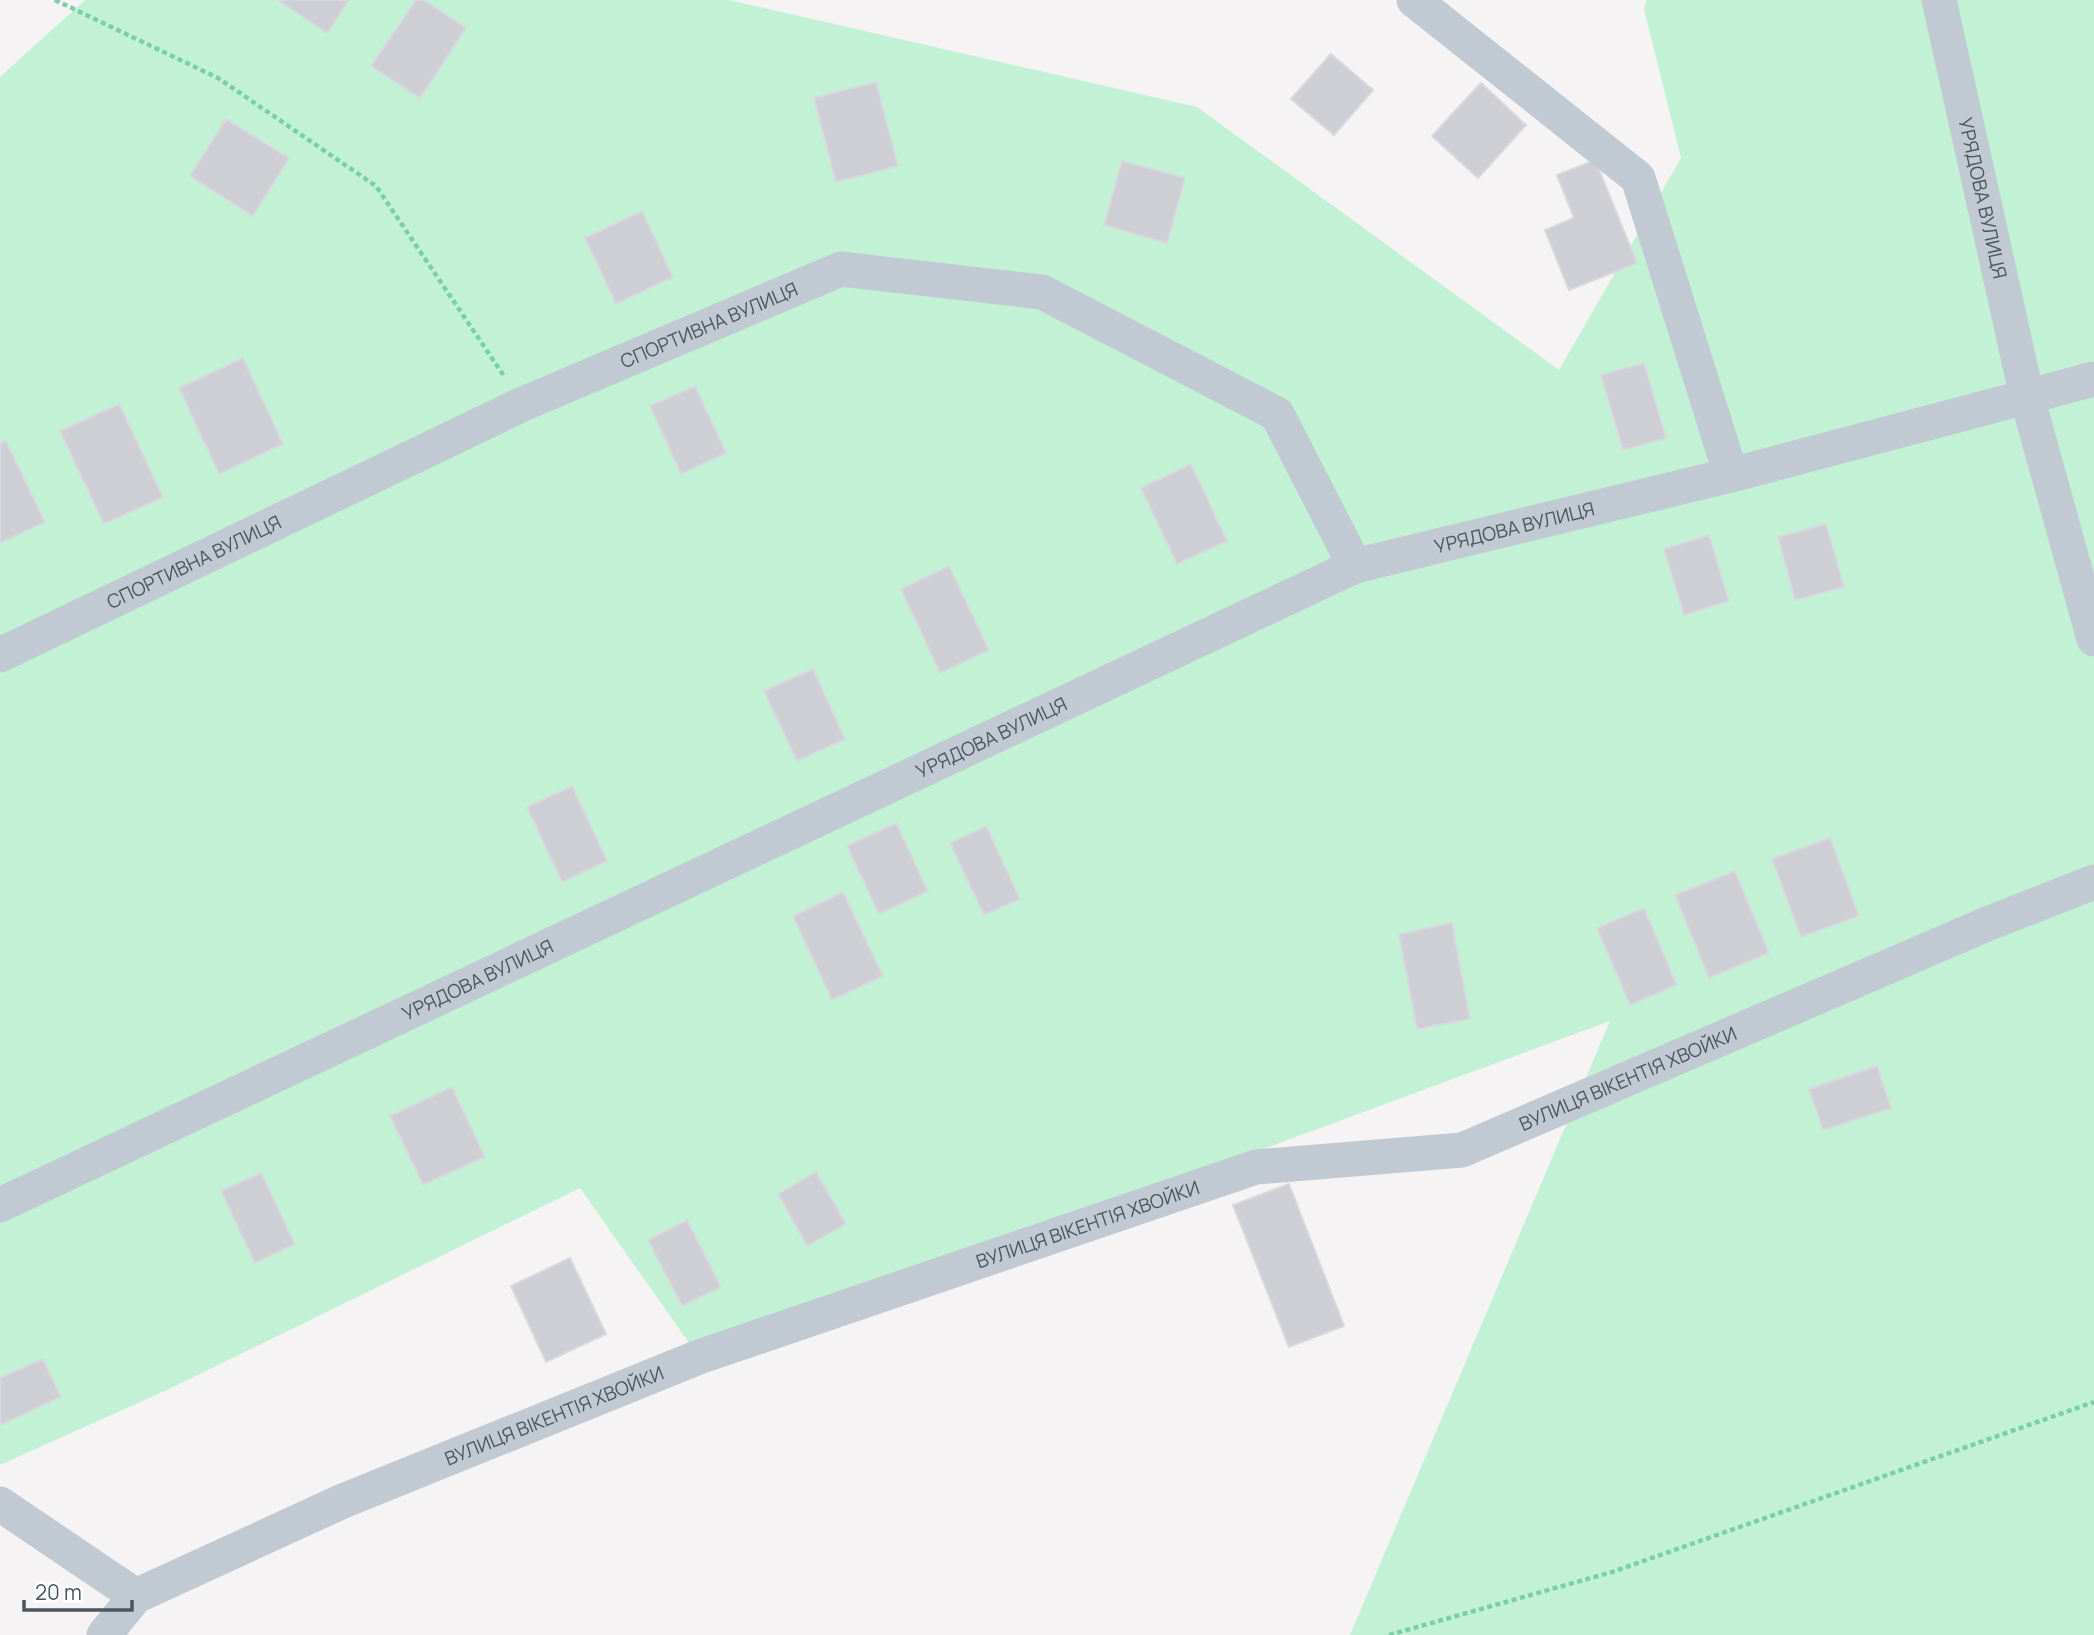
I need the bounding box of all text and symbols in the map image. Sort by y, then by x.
street label: УРЯДОВА ВУЛИЦЯ [1952,115,2013,281]
street label: СПОРТИВНА ВУЛИЦЯ [616,276,802,374]
street label: УРЯДОВА ВУЛИЦЯ [1431,496,1597,559]
street label: СПОРТИВНА ВУЛИЦЯ [102,509,285,615]
street label: УРЯДОВА ВУЛИЦЯ [912,691,1071,784]
street label: УРЯДОВА ВУЛИЦЯ [398,933,557,1027]
street label: ВУЛИЦЯ ВІКЕНТІЯ ХВОЙКИ [1515,1020,1741,1137]
street label: ВУЛИЦЯ ВІКЕНТІЯ ХВОЙКИ [973,1174,1203,1275]
street label: ВУЛИЦЯ ВІКЕНТІЯ ХВОЙКИ [441,1360,668,1472]
scale bar [24,1568,133,1612]
text: 20 m [35,1578,82,1606]

